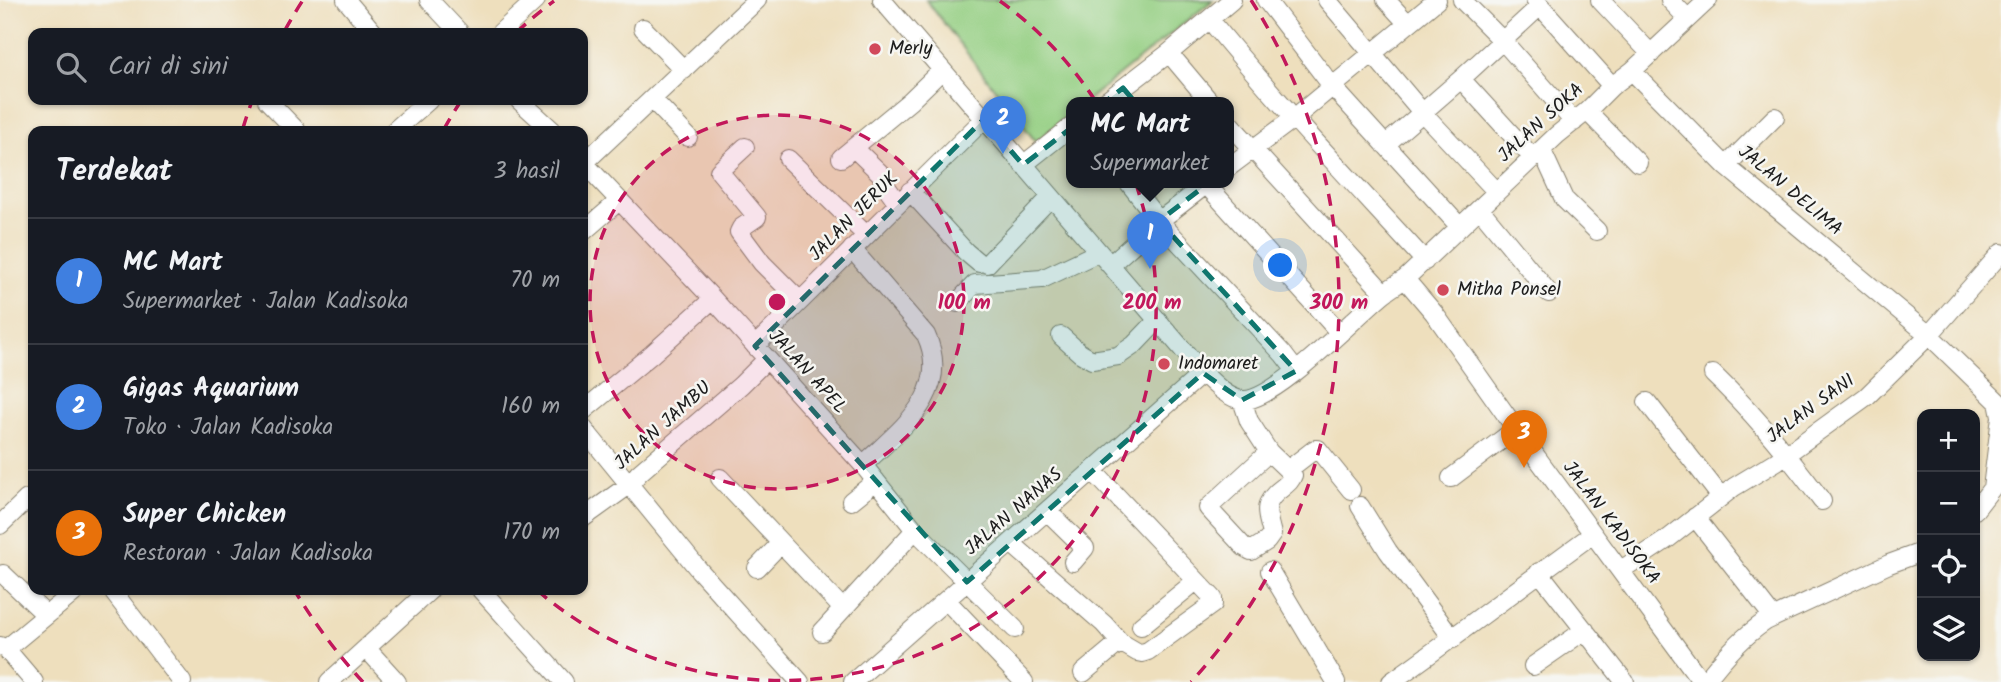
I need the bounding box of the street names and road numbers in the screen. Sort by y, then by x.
street label: JALAN SOKA [1491,76,1591,170]
street label: JALAN DELIMA [1731,138,1849,244]
street label: JALAN JERUK [802,165,906,269]
street label: JALAN APEL [760,322,854,422]
street label: JALAN SANI [1760,366,1862,451]
street label: JALAN JAMBU [608,374,718,478]
street label: JALAN KADISOKA [1554,455,1668,591]
street label: JALAN NANAS [958,461,1070,563]

